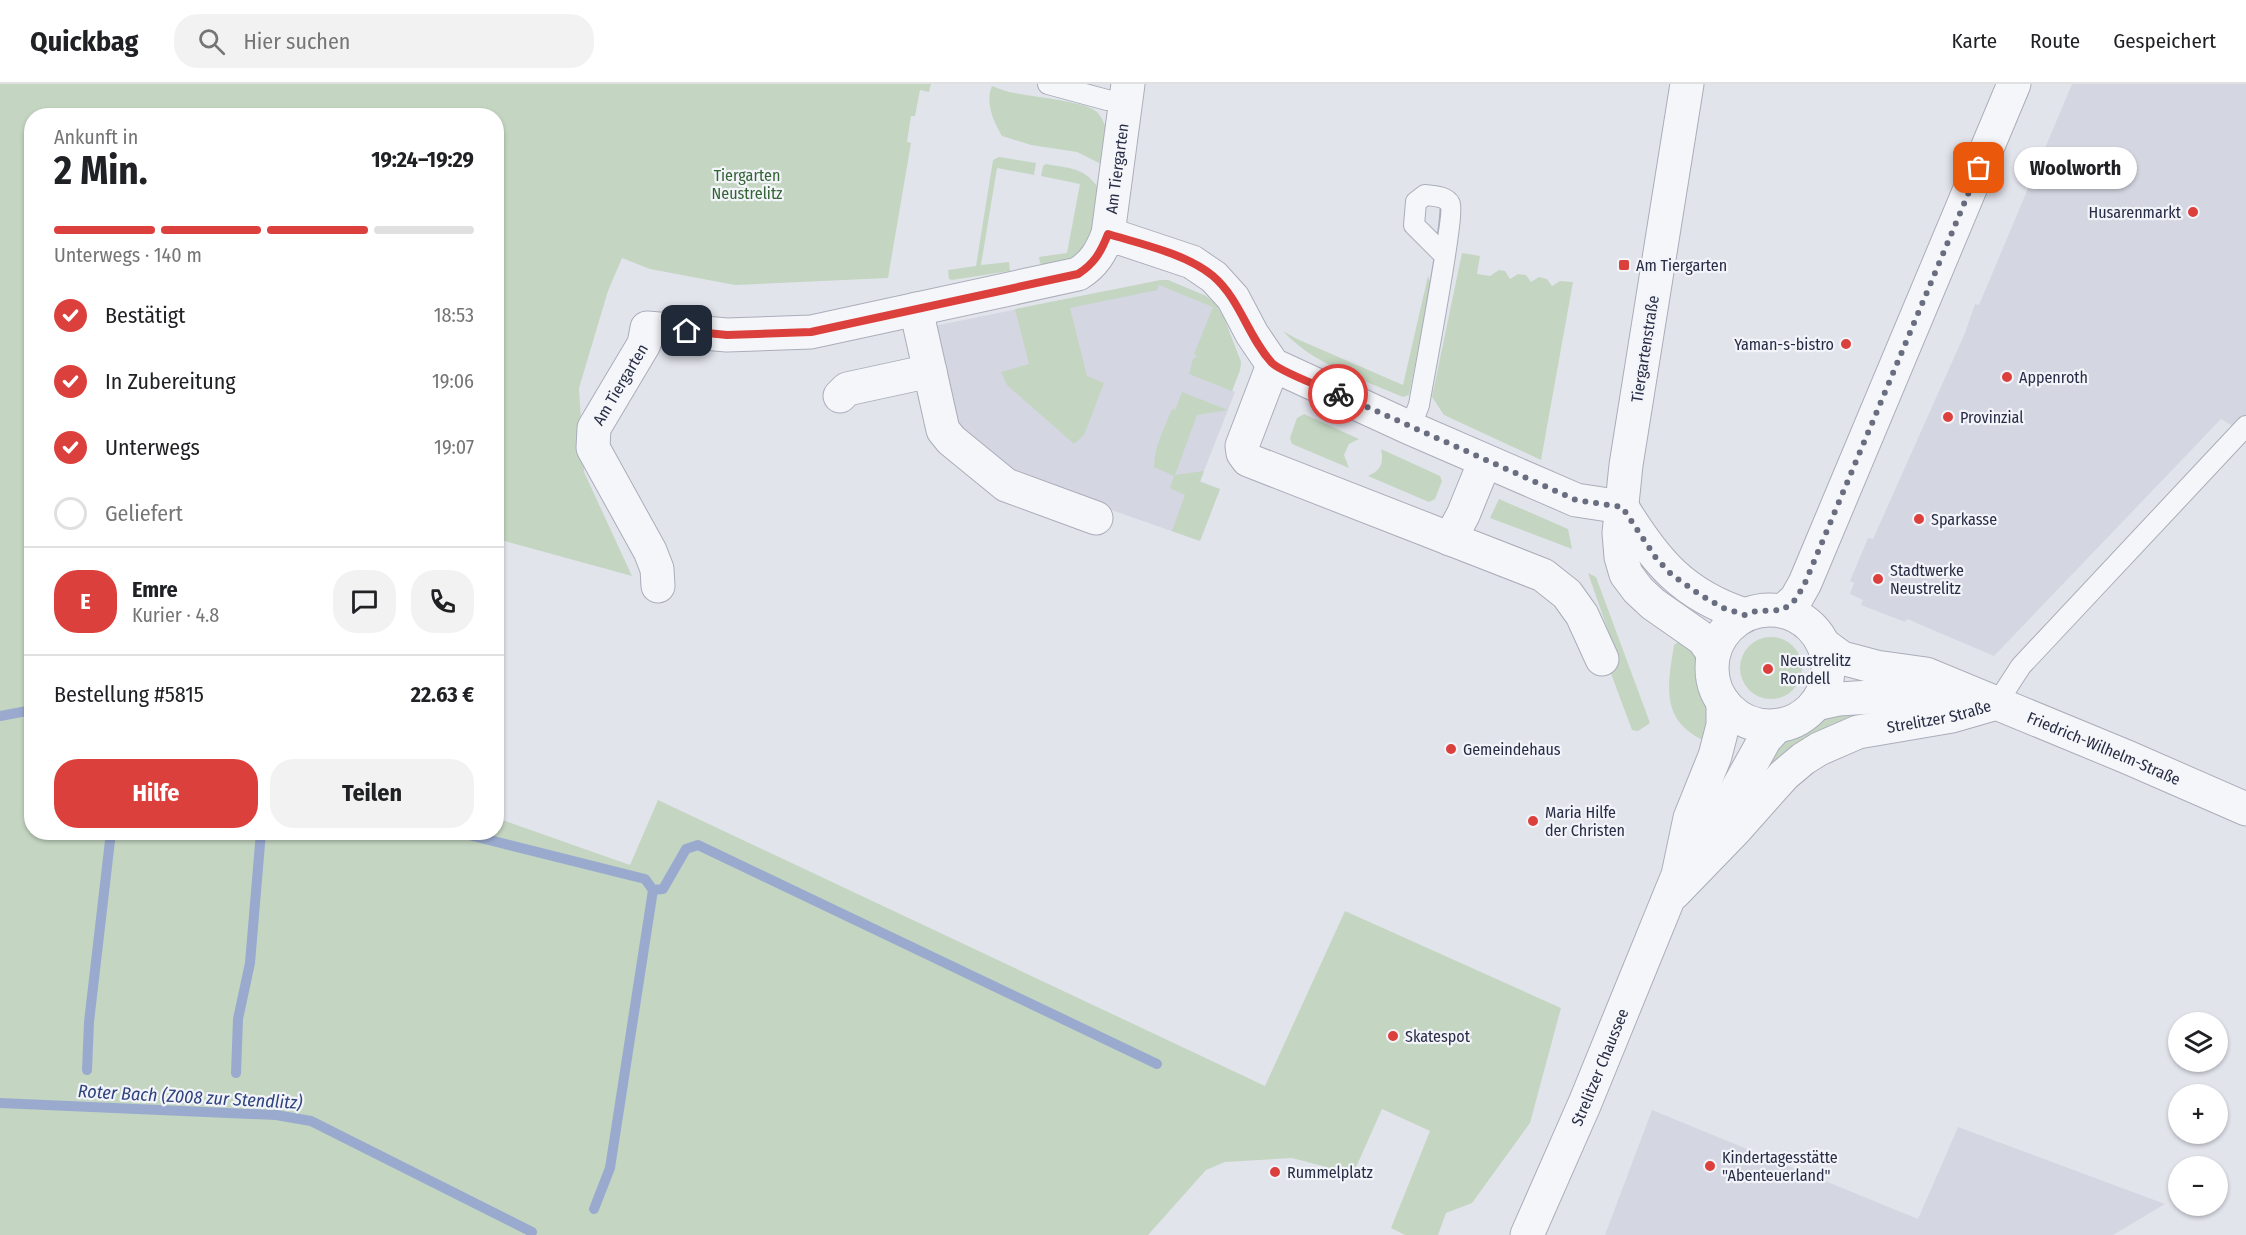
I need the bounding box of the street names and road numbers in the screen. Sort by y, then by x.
street label: Am Tiergarten [1101,122,1132,215]
street label: Tiergartenstraße [1627,294,1663,404]
street label: Am Tiergarten [589,340,652,428]
street label: Strelitzer Straße [1885,696,1993,736]
street label: Friedrich-Wilhelm-Straße [2025,707,2184,789]
street label: Strelitzer Chaussee [1567,1005,1632,1129]

